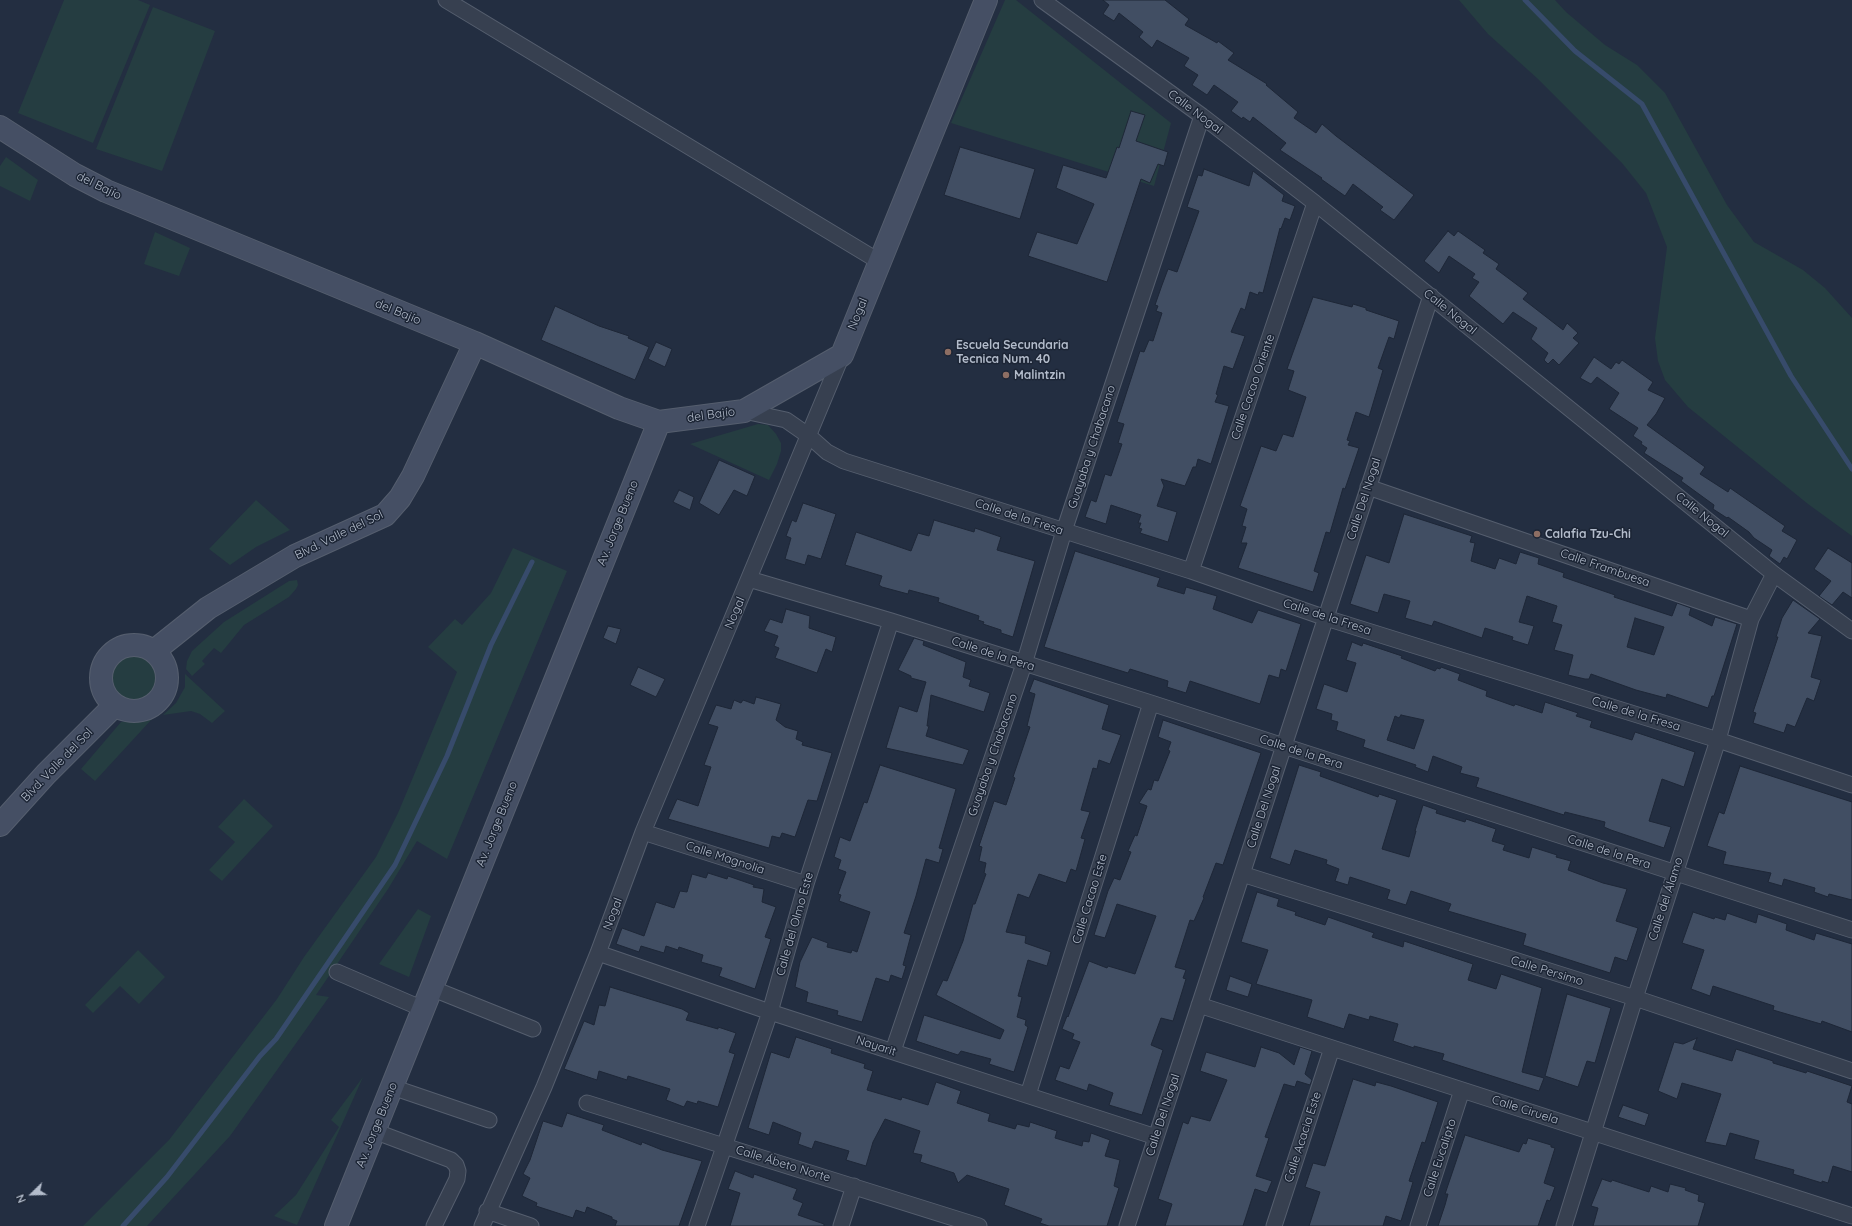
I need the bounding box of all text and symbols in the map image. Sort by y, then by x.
street label: Calle Nogal [1165,87,1225,137]
street label: del Bajío [74,169,124,203]
street label: Calle Nogal [1421,286,1479,338]
street label: del Bajío [373,296,423,328]
street label: Nogal [845,296,871,332]
street label: Calle Cacao Oriente [1228,332,1278,442]
place label: Escuela Secundaria Tecnica Num. 40 [956,338,1068,366]
marker: Escuela Secundaria Tecnica Num. 40 [943,347,953,357]
place label: Malintzin [1014,368,1065,382]
marker: Malintzin [1001,370,1011,380]
street label: Guayaba y Chabacano [1065,384,1119,510]
street label: del Bajío [686,405,736,425]
street label: Calle Del Nogal [1344,456,1384,542]
street label: Av. Jorge Bueno [594,478,642,568]
street label: Calle Nogal [1673,489,1731,541]
street label: Calle de la Fresa [973,496,1065,538]
street label: Blvd. Valle del Sol [292,507,386,563]
place label: Calafia Tzu-Chi [1545,527,1631,541]
marker: Calafia Tzu-Chi [1532,529,1542,539]
street label: Calle Frambuesa [1558,546,1652,590]
street label: Nogal [722,595,748,631]
street label: Calle de la Fresa [1281,596,1373,638]
street label: Calle de la Pera [950,634,1036,674]
street label: Guayaba y Chabacano [965,692,1021,818]
street label: Calle de la Fresa [1590,694,1682,734]
street label: Blvd. Valle del Sol [18,725,96,805]
street label: Calle de la Pera [1258,732,1344,772]
street label: Calle Del Nogal [1244,764,1284,850]
street label: Av. Jorge Bueno [473,779,521,869]
street label: Calle de la Pera [1566,832,1652,872]
street label: Calle Magnolia [684,838,766,878]
street label: Calle Cacao Este [1070,852,1110,946]
street label: Calle del Álamo [1646,856,1686,942]
street label: Calle del Olmo Este [773,870,817,978]
street label: Nogal [600,896,626,932]
street label: Calle Persimo [1509,953,1585,989]
street label: Nayarit [854,1033,898,1059]
street label: Calle Del Nogal [1143,1072,1183,1158]
street label: Av. Jorge Bueno [353,1080,401,1170]
street label: Calle Acacia Este [1282,1090,1324,1184]
street label: Calle Ciruela [1490,1092,1560,1128]
street label: Calle Eucalipto [1421,1117,1459,1199]
street label: Calle Ábeto Norte [734,1143,832,1185]
north arrow [12,1174,52,1214]
text: N [13,1192,29,1205]

